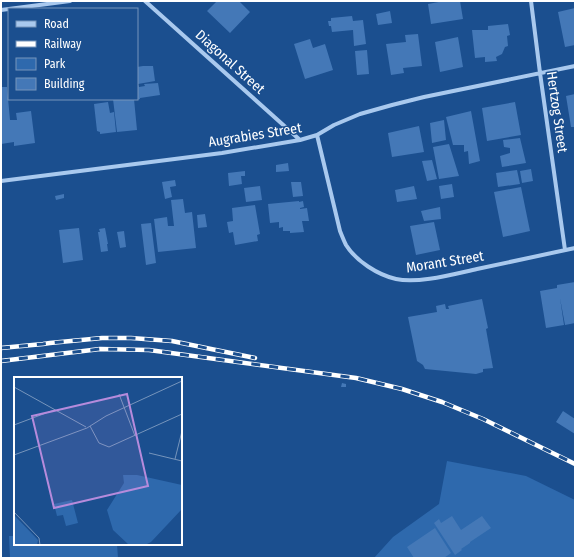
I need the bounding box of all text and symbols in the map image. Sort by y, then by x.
legend [8,8,138,100]
text: Road [44,17,69,31]
street label: Diagonal Street [192,26,269,98]
text: Railway [44,37,82,51]
text: Park [44,57,66,71]
street label: Hertzog Street [543,70,571,154]
text: Building [44,77,85,91]
street label: Augrabies Street [207,119,303,151]
street label: Morant Street [405,247,485,277]
inset map [14,377,182,545]

